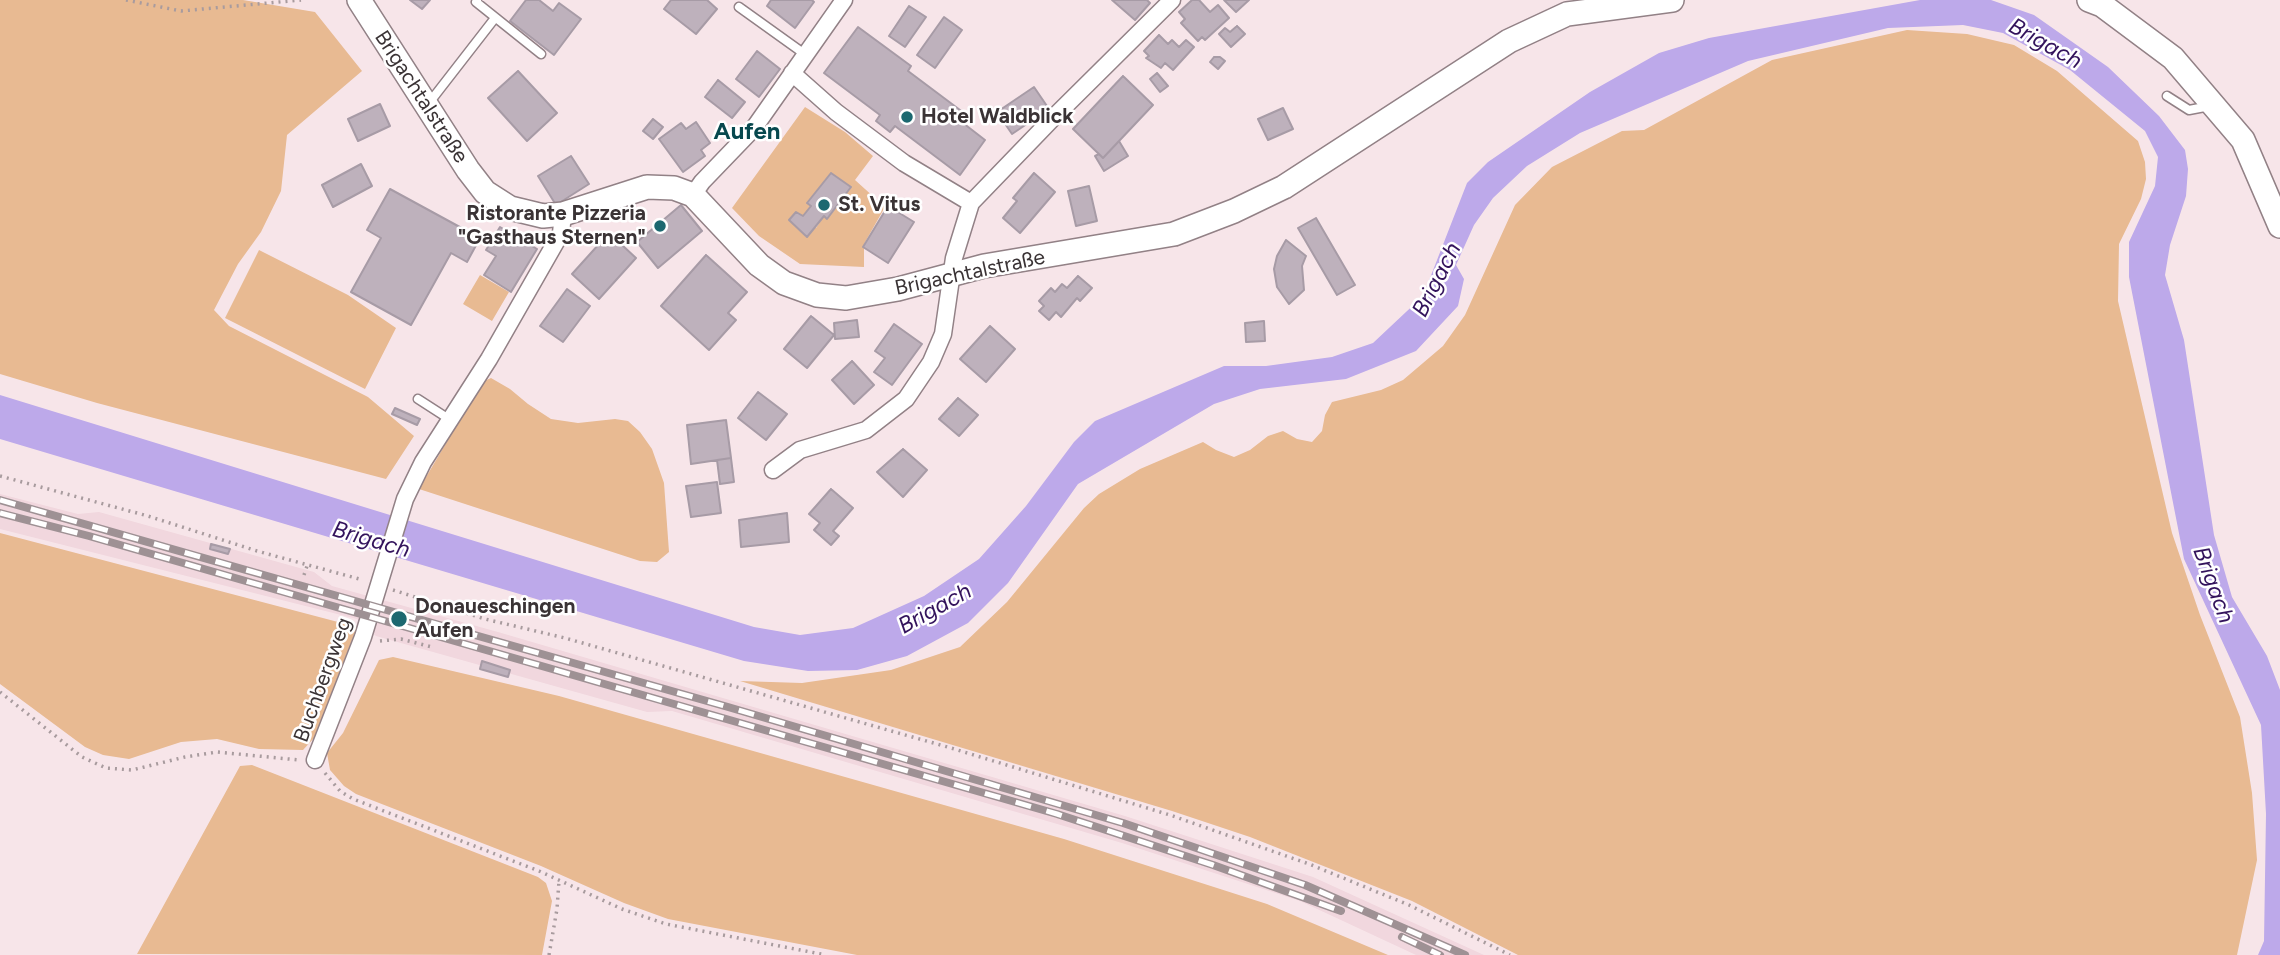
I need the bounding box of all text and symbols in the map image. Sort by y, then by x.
water label: Brigach [2004,13,2086,75]
street label: Brigachtalstraße [369,26,473,168]
place label: Hotel Waldblick [921,104,1074,130]
marker: Hotel Waldblick [899,109,915,125]
district label: Aufen [714,118,780,146]
place label: St. Vitus [838,192,920,218]
marker: St. Vitus [816,197,832,213]
place label: Ristorante Pizzeria "Gasthaus Sternen" [458,201,646,251]
marker: Ristorante Pizzeria "Gasthaus Sternen" [652,218,668,234]
water label: Brigach [1407,238,1467,322]
street label: Brigachtalstraße [893,245,1047,301]
water label: Brigach [329,516,413,564]
water label: Brigach [2186,543,2240,627]
water label: Brigach [894,578,976,640]
place label: Donaueschingen Aufen [415,594,575,644]
marker: Donaueschingen Aufen [389,609,409,629]
street label: Buchbergweg [289,614,357,746]

